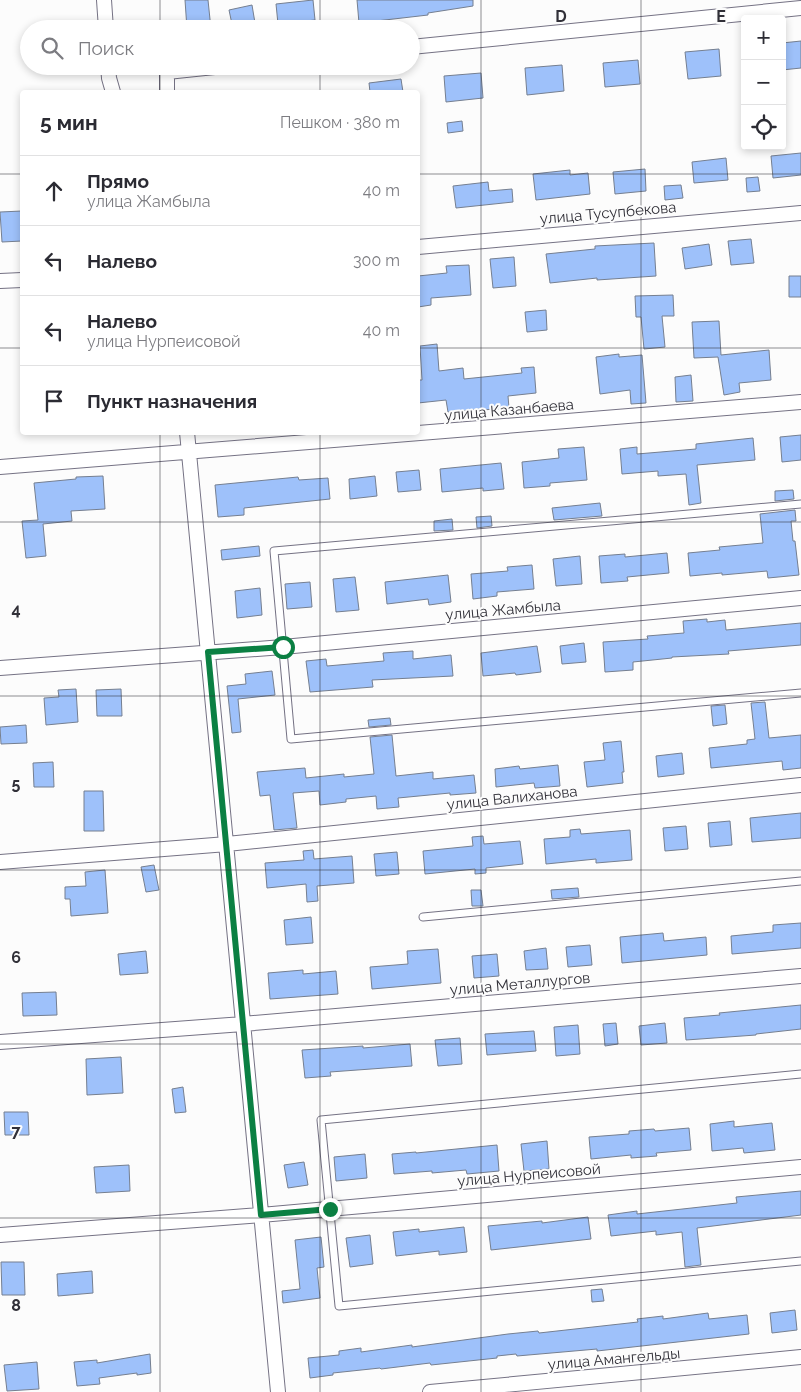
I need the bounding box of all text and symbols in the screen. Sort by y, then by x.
text: D [555,7,567,26]
text: E [716,7,726,26]
map controls [741,15,786,150]
button: + [741,15,786,60]
search box [20,20,420,75]
icon: search [38,34,66,62]
text: Поиск [78,37,134,59]
button: − [741,60,786,105]
button: locate [741,105,786,150]
text: 5 мин [40,110,98,135]
text: Пешком · 380 m [280,113,400,132]
text: Прямо [87,170,149,192]
icon: ahead [40,177,68,205]
text: 40 m [363,181,400,200]
text: улица Жамбыла [87,192,210,211]
street label: улица Тусупбекова [539,198,677,228]
icon: left [40,247,68,275]
text: Налево [87,250,157,272]
text: 300 m [353,251,400,270]
text: Налево [87,310,157,332]
icon: left [40,317,68,345]
text: 40 m [363,321,400,340]
text: улица Нурпеисовой [87,332,241,351]
icon: arrive [40,387,68,415]
text: Пункт назначения [87,390,257,412]
street label: улица Казанбаева [443,395,575,425]
street label: улица Жамбыла [445,596,561,624]
text: 4 [11,600,21,619]
route start [272,636,295,659]
text: 5 [12,774,21,793]
street label: улица Валиханова [446,782,578,814]
text: 6 [11,948,21,967]
street label: улица Металлургов [449,969,591,999]
text: 7 [12,1122,21,1141]
street label: улица Нурпеисовой [457,1160,601,1190]
route end [319,1198,342,1221]
text: 8 [11,1296,21,1315]
street label: улица Амангельды [547,1344,681,1374]

